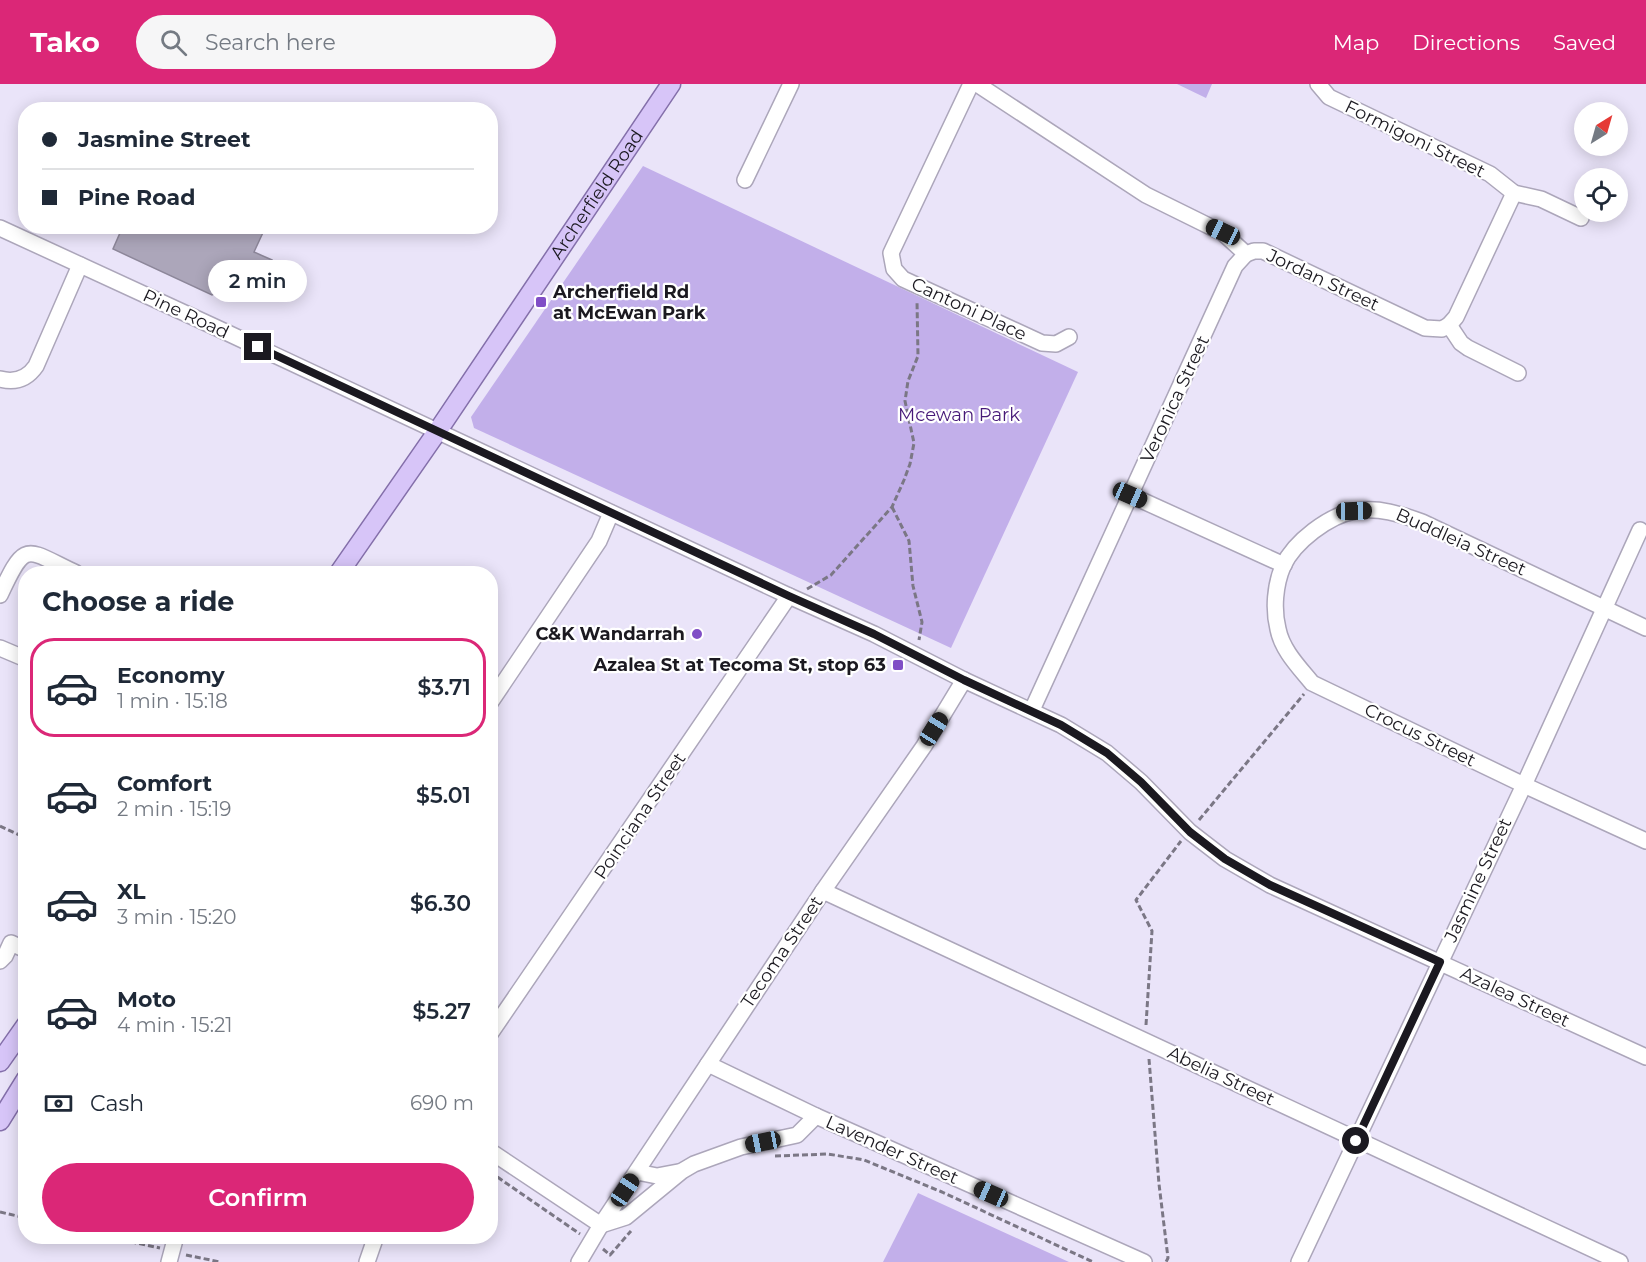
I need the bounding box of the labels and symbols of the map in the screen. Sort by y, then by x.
street label: Formigoni Street [1341,96,1489,182]
north arrow [1574,102,1628,156]
street label: Archerfield Road [545,126,648,263]
car [1203,216,1243,248]
street label: Jordan Street [1262,244,1383,316]
callout: 2 min [208,260,308,302]
street label: Cantoni Place [908,273,1030,345]
place label: Archerfield Rd at McEwan Park [552,281,706,324]
street label: Pine Road [139,284,233,344]
marker: Archerfield Rd at McEwan Park [534,295,548,309]
street label: Veronica Street [1136,332,1214,466]
route end [244,333,271,360]
park label: Mcewan Park [898,404,1020,426]
car [1110,479,1150,511]
car [1336,502,1372,520]
street label: Buddleia Street [1392,503,1530,581]
place label: C&K Wandarrah [535,623,685,645]
marker: C&K Wandarrah [690,627,704,641]
place label: Azalea St at Tecoma St, stop 63 [593,654,886,676]
marker: Azalea St at Tecoma St, stop 63 [891,658,905,672]
street label: Crocus Street [1361,699,1479,771]
car [917,709,951,749]
street label: Poinciana Street [589,748,691,884]
street label: Jasmine Street [1439,814,1516,947]
street label: Tecoma Street [736,892,828,1012]
street label: Azalea Street [1457,962,1573,1032]
street label: Abelia Street [1164,1042,1278,1110]
street label: Lavender Street [822,1111,962,1189]
route start [1342,1127,1369,1154]
car [744,1130,782,1154]
car [607,1170,643,1210]
car [971,1178,1011,1210]

